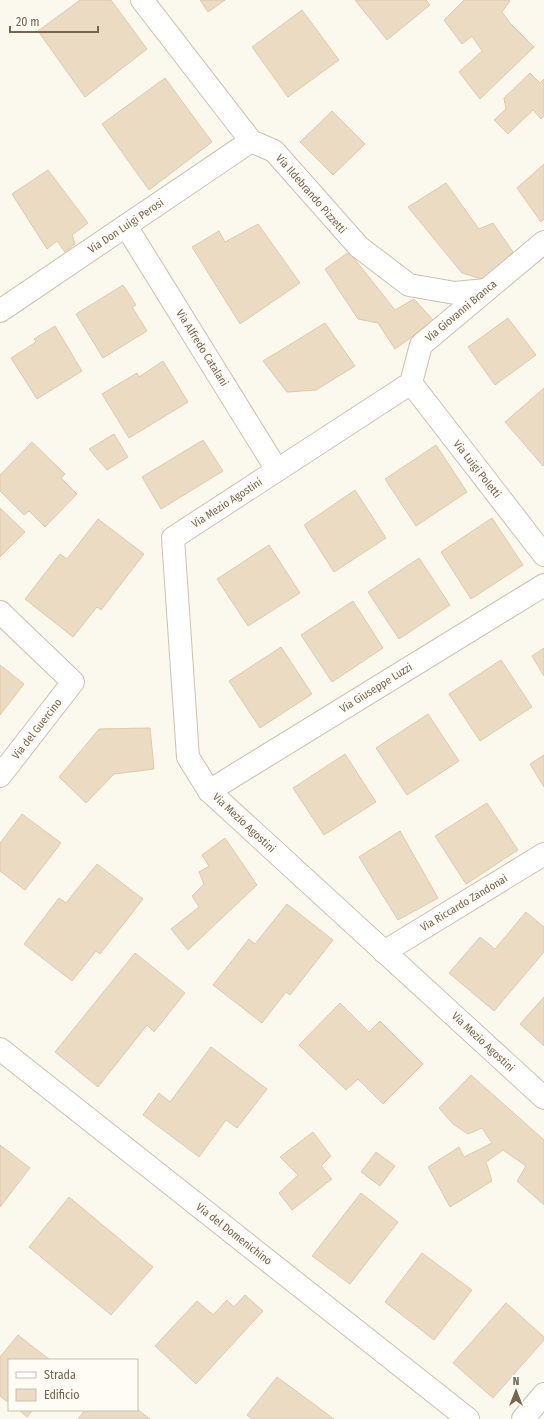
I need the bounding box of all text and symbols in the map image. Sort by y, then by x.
scale bar [10,8,98,34]
text: 20 m [16,15,40,29]
street label: Via Ildebrando Pizzetti [273,152,349,236]
street label: Via Don Luigi Perosi [86,196,166,256]
street label: Via Giovanni Branca [423,277,499,345]
street label: Via Alfredo Catalani [173,307,231,389]
street label: Via Luigi Poletti [450,438,504,501]
street label: Via Mezio Agostini [189,475,265,531]
street label: Via Giuseppe Luzzi [337,660,415,715]
street label: Via del Guercino [9,696,65,762]
street label: Via Mezio Agostini [210,791,278,856]
street label: Via Riccardo Zandonai [418,872,510,934]
street label: Via Mezio Agostini [449,1010,517,1075]
street label: Via del Domenichino [193,1200,275,1268]
legend [8,1359,138,1411]
text: Strada [44,1368,76,1382]
north arrow [496,1371,536,1411]
text: N [513,1375,519,1388]
text: Edificio [44,1388,80,1402]

